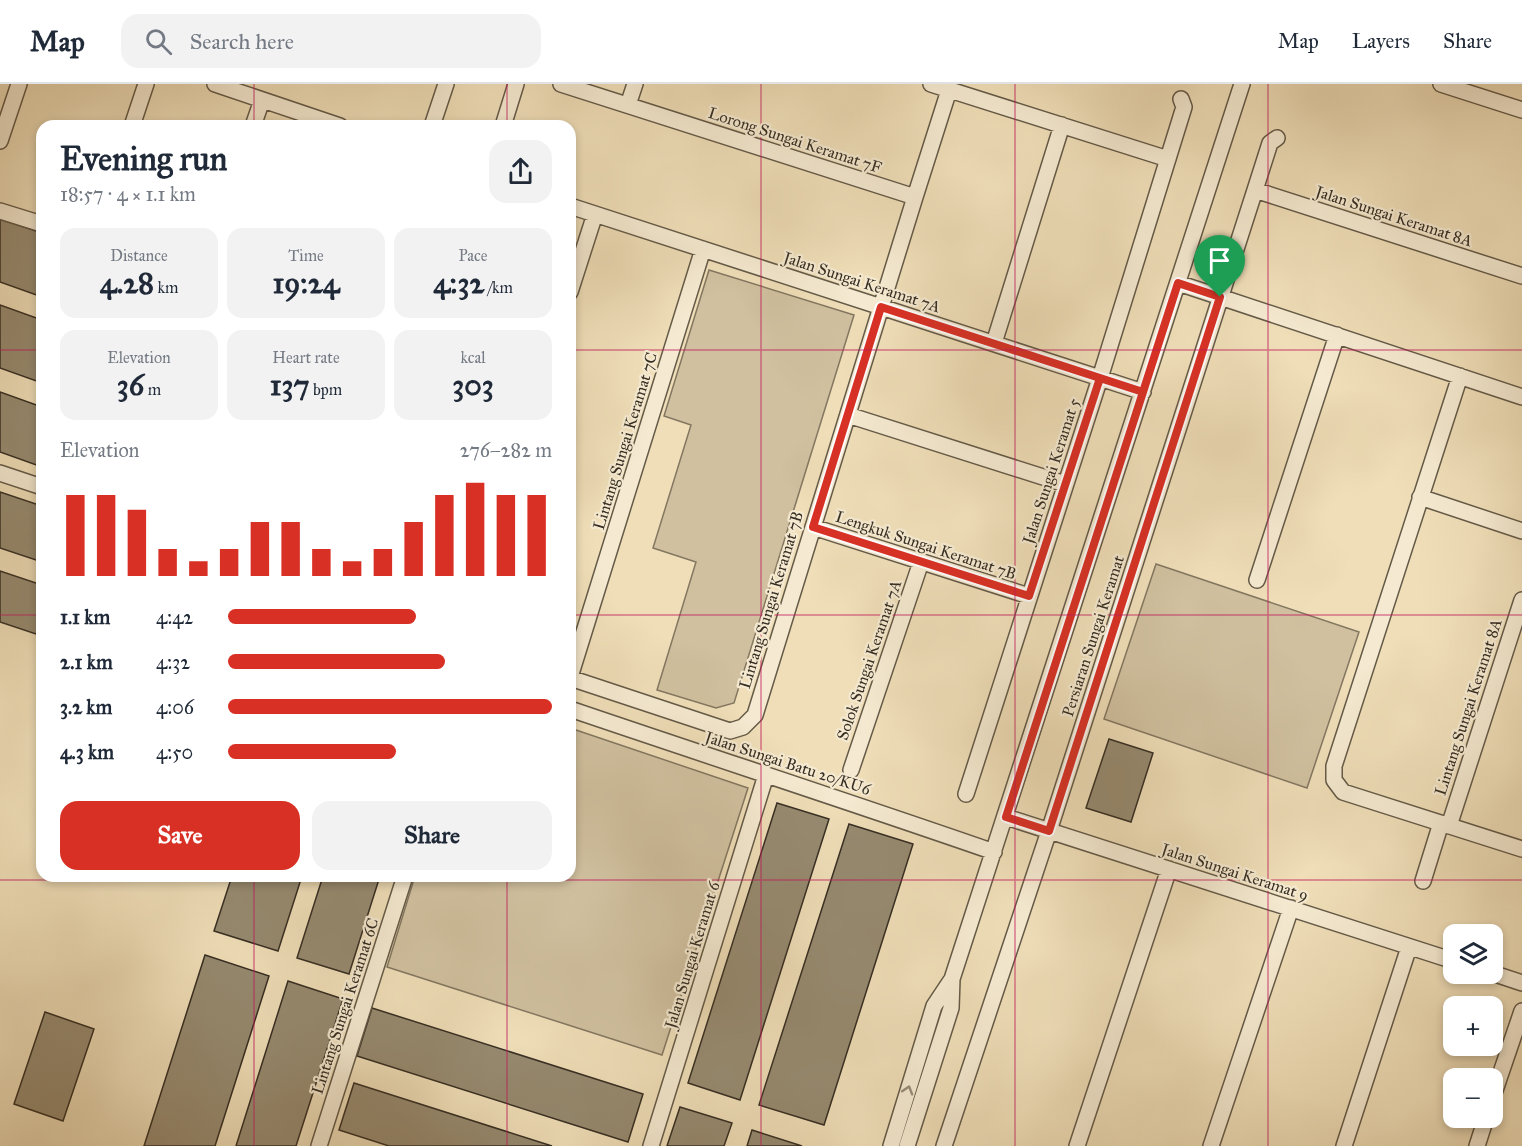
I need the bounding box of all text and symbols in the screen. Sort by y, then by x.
search box [121,14,541,68]
text: Map [30,24,85,59]
icon: search [142,25,175,58]
text: Search here [190,28,294,55]
text: Map [1278,28,1319,54]
text: Layers [1352,28,1410,54]
text: Share [1443,28,1492,54]
street label: Lorong Sungai Keramat 7F [706,103,885,178]
text: Evening run [60,139,227,179]
button: share [489,140,552,203]
street label: Jalan Sungai Keramat 8A [1311,181,1475,251]
text: 18:57 · 4 × 1.1 km [60,182,196,206]
pin [1194,235,1245,297]
icon: arrive [1203,244,1236,277]
text: Distance [110,246,168,265]
text: Time [288,246,324,265]
text: Pace [458,246,488,265]
street label: Jalan Sungai Keramat 7A [779,247,943,317]
text: 4.28 [100,265,154,301]
text: 19:24 [273,265,339,301]
text: 4:32 [433,265,484,301]
text: km [154,278,178,297]
text: /km [484,278,513,297]
text: Elevation [107,348,171,367]
text: Heart rate [272,348,340,367]
text: kcal [460,348,486,367]
street label: Lintang Sungai Keramat 7C [589,350,662,532]
text: 36 [117,367,144,403]
text: 137 [270,367,310,403]
text: 303 [452,367,494,403]
text: m [144,380,161,399]
text: bpm [310,380,342,399]
street label: Jalan Sungai Keramat 5 [1018,395,1085,548]
text: Elevation [60,438,139,462]
text: 276–282 m [460,438,552,462]
street label: Lengkuk Sungai Keramat 7B [833,507,1019,584]
street label: Lintang Sungai Keramat 7B [735,509,808,691]
street label: Persiaran Sungai Keramat [1058,553,1129,719]
street label: Solok Sungai Keramat 7A [833,577,906,743]
text: 1.1 km [60,605,110,629]
text: 4:42 [156,605,193,629]
street label: Lintang Sungai Keramat 8A [1430,616,1507,798]
text: 2.1 km [60,650,113,674]
text: 4:32 [156,650,190,674]
text: 3.2 km [60,695,112,719]
text: 4:06 [156,695,194,719]
street label: Jalan Sungai Batu 20/KU6 [701,727,874,800]
text: 4.3 km [60,740,114,764]
text: 4:50 [156,740,193,764]
button: Save [60,801,300,870]
button: Share [312,801,552,870]
street label: Jalan Sungai Keramat 9 [1157,839,1311,906]
street label: Jalan Sungai Keramat 6 [660,878,725,1033]
street label: Lintang Sungai Keramat 6C [307,915,383,1097]
map controls [1443,924,1503,1128]
button: layers [1443,924,1503,984]
button: + [1443,996,1503,1056]
button: − [1443,1068,1503,1128]
one-way arrow [901,1085,913,1096]

